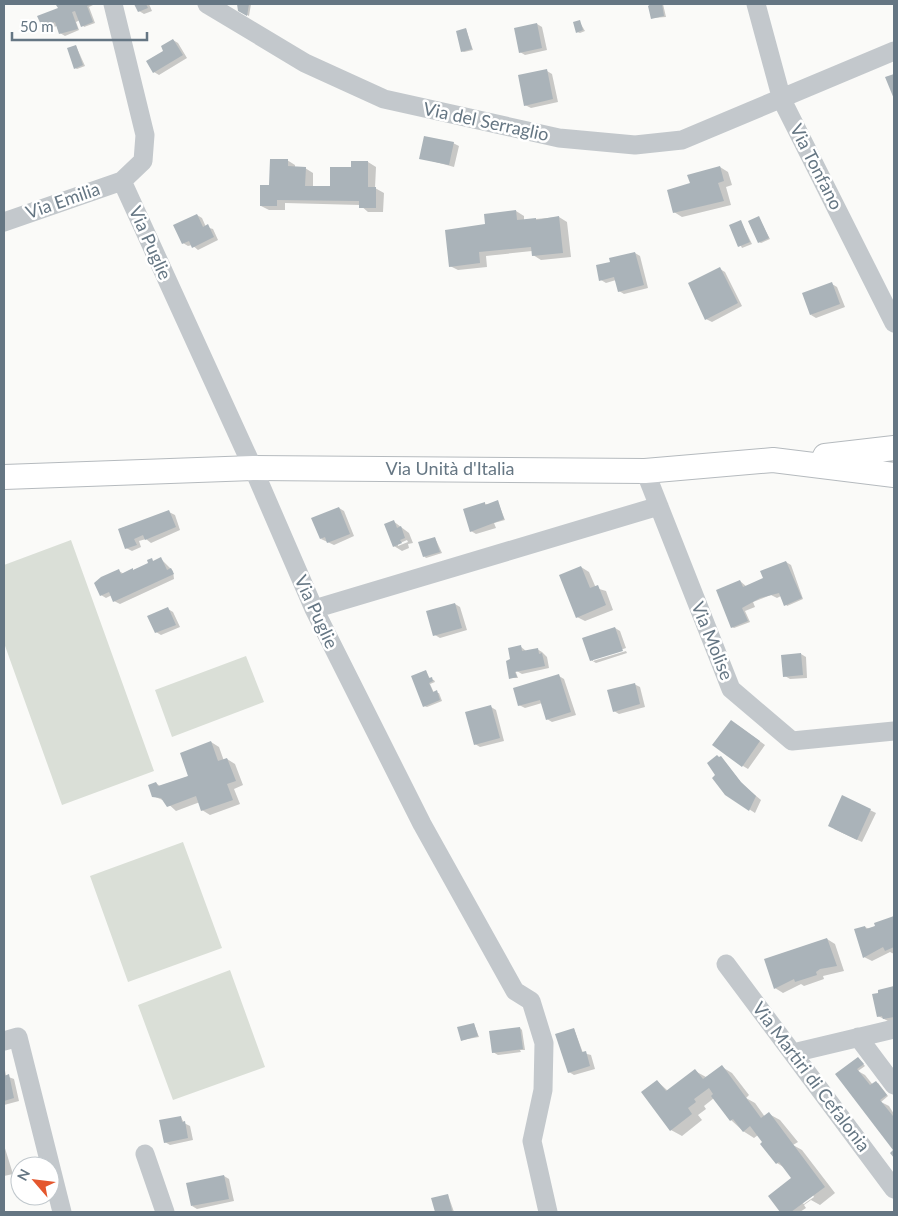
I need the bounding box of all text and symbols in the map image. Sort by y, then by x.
scale bar [12,10,148,42]
text: 50 m [20,17,54,35]
street label: Via del Serraglio [421,97,551,145]
street label: Via Tonfano [786,120,848,213]
street label: Via Emilia [23,177,103,223]
street label: Via Puglie [125,202,177,283]
street label: Via Unità d'Italia [386,457,514,479]
street label: Via Puglie [290,571,343,652]
street label: Via Molise [687,598,739,683]
street label: Via Martiri di Cefalonia [748,997,875,1156]
north arrow [10,1156,60,1206]
text: N [13,1166,33,1183]

